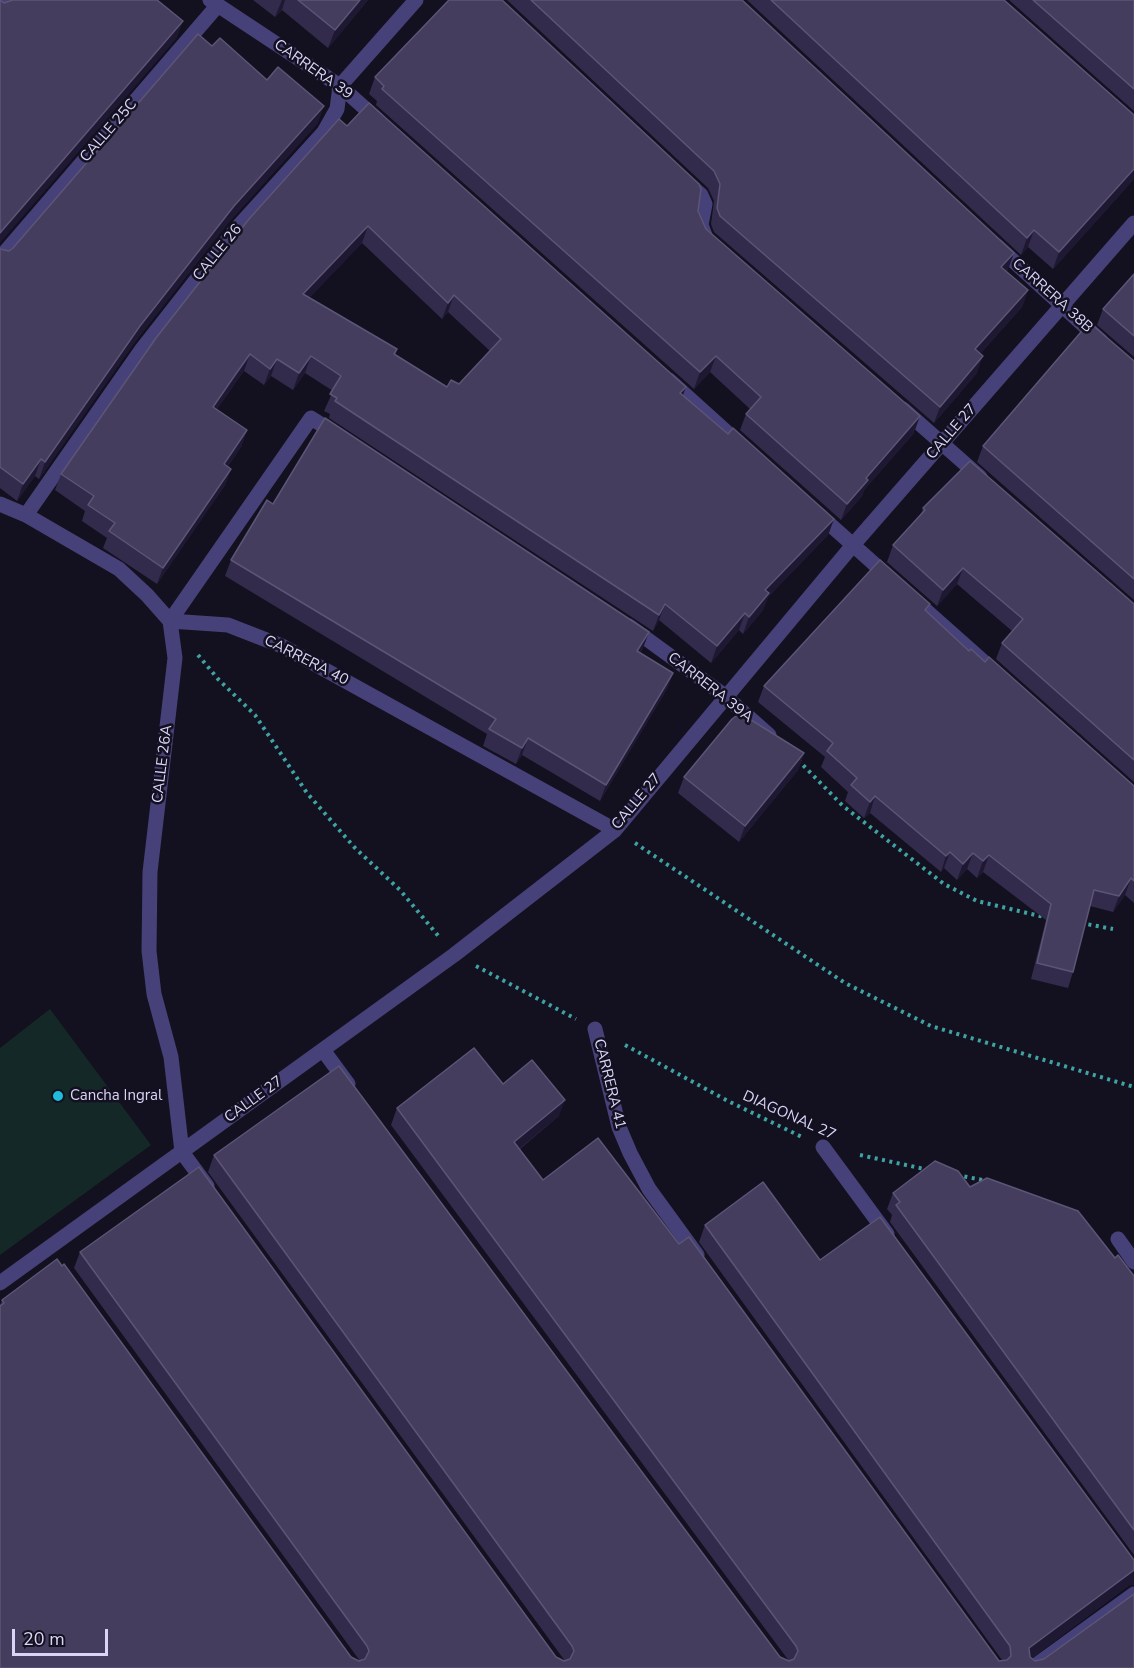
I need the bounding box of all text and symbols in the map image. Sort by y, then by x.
street label: CARRERA 39 [270,36,356,104]
street label: CALLE 25C [77,96,141,166]
street label: CALLE 26 [190,221,246,285]
street label: CARRERA 38B [1008,255,1096,337]
street label: CALLE 27 [923,401,981,463]
street label: CARRERA 40 [261,632,351,690]
street label: CARRERA 39A [664,649,756,727]
street label: CALLE 26A [149,724,177,804]
street label: CALLE 27 [608,770,666,834]
street label: CARRERA 41 [589,1037,629,1131]
street label: CALLE 27 [221,1073,287,1127]
place label: Cancha Ingral [70,1087,162,1105]
street label: DIAGONAL 27 [740,1087,838,1145]
marker: Cancha Ingral [51,1089,65,1103]
scale bar [15,1617,111,1655]
text: 20 m [23,1627,65,1651]

